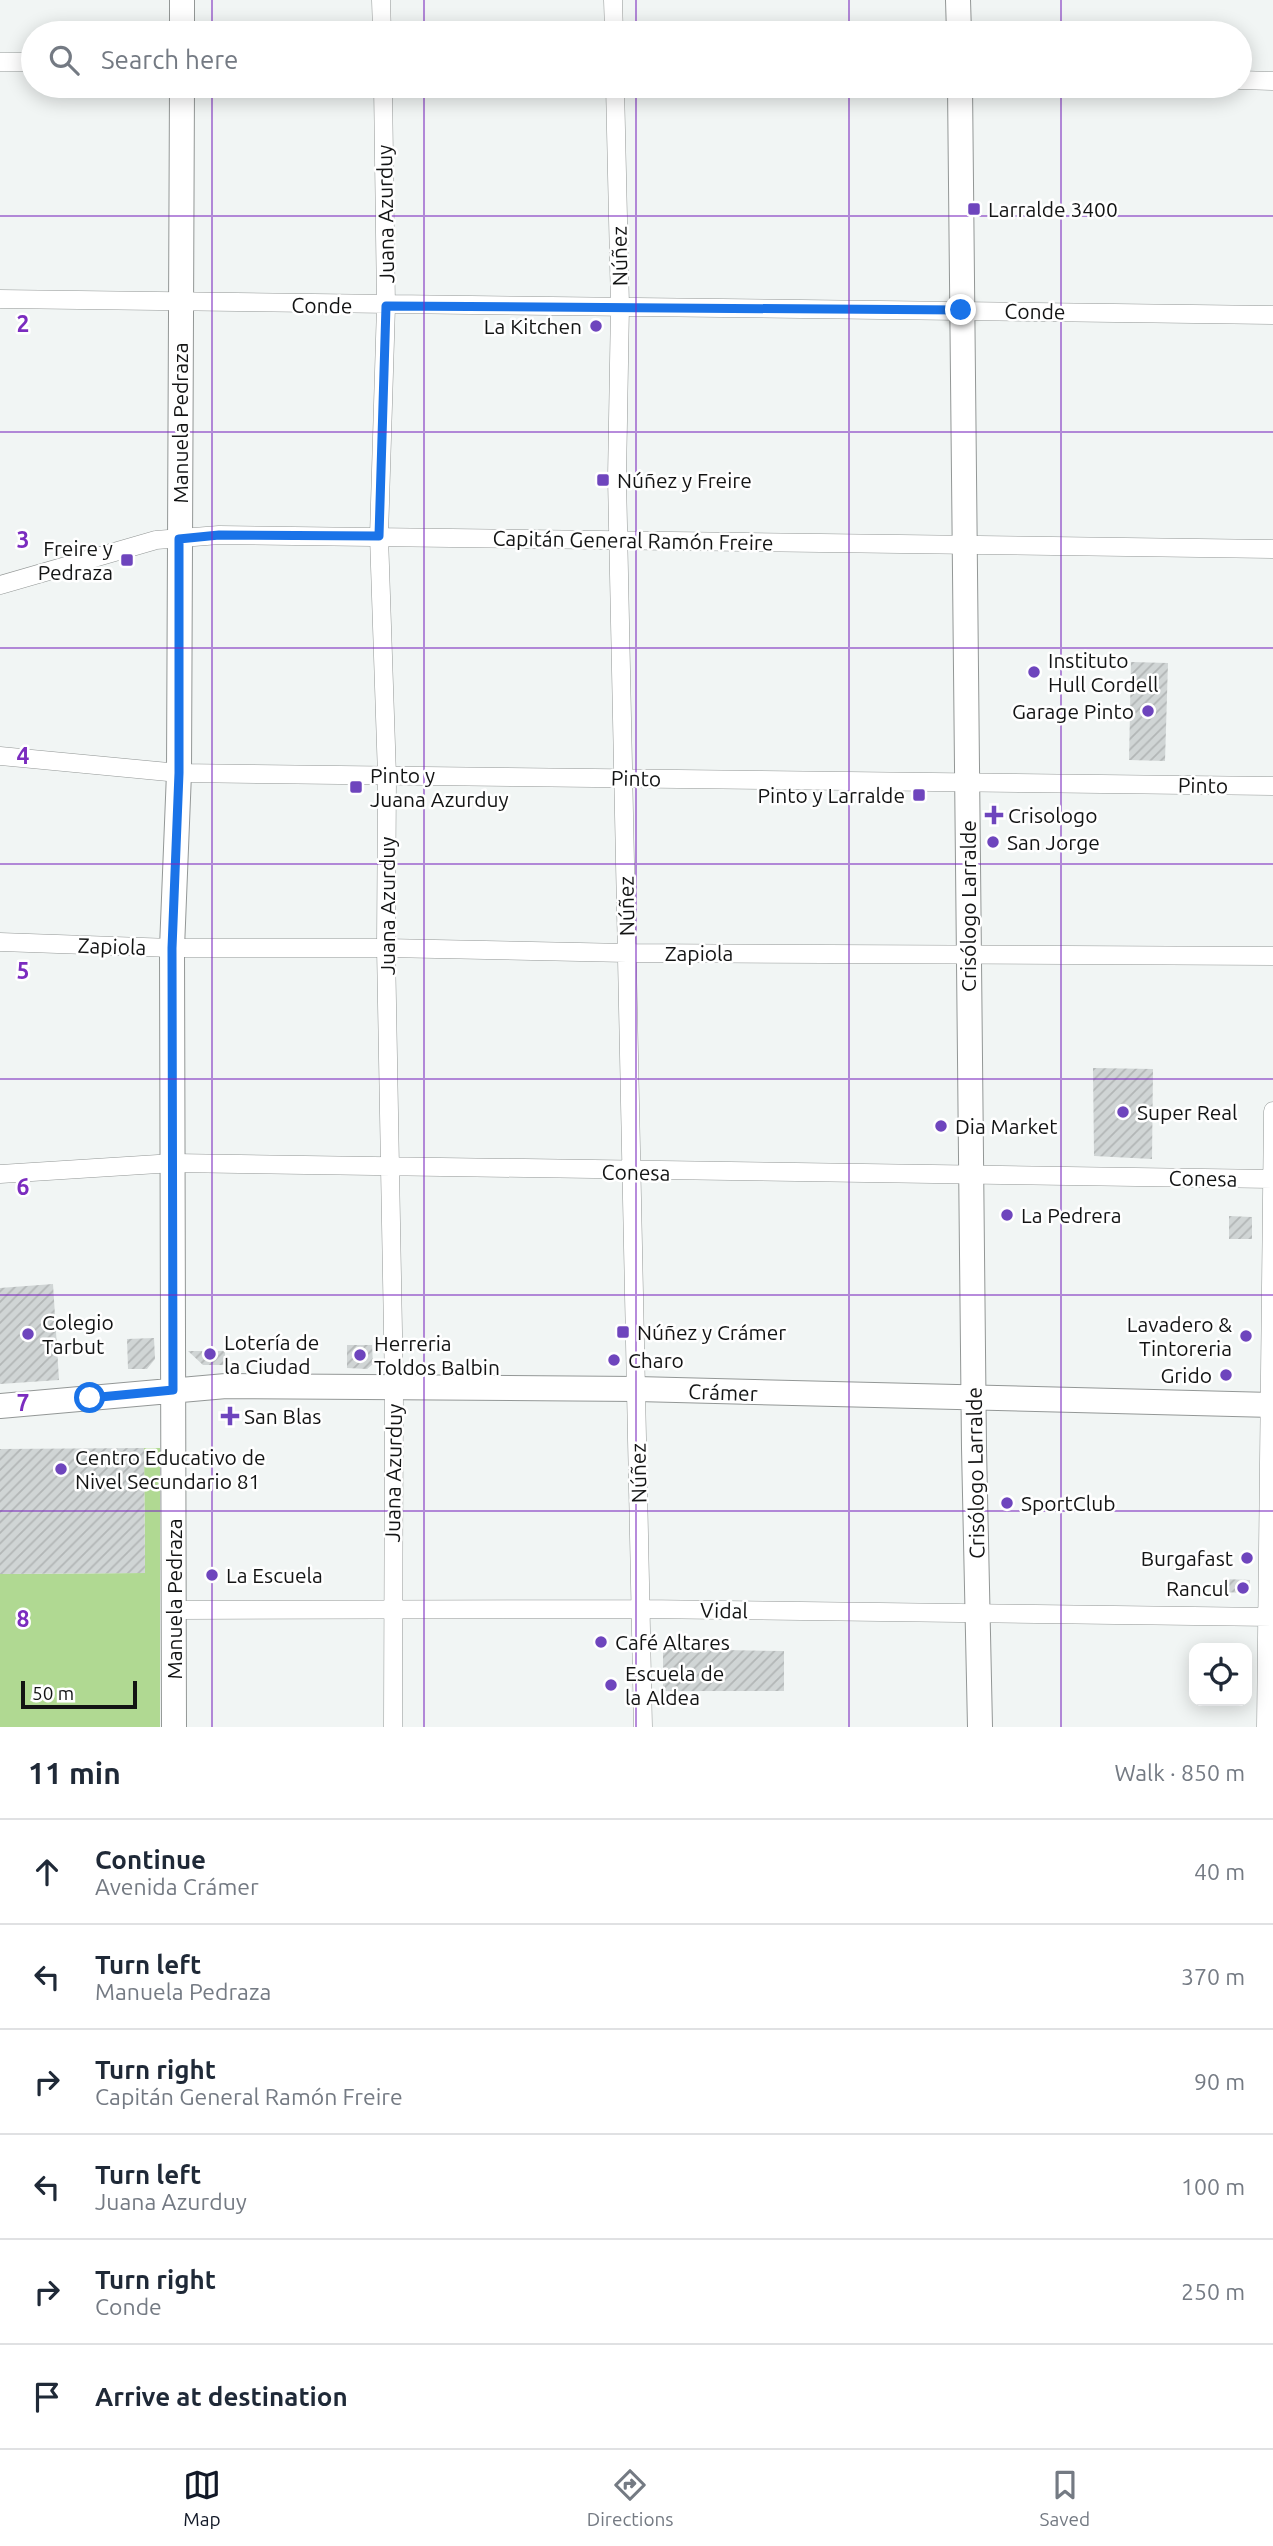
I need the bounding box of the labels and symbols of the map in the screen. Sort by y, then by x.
street label: Juana Azurduy [372,144,398,284]
place label: Larralde 3400 [988,197,1118,221]
marker: Larralde 3400 [966,201,982,217]
street label: Núñez [606,226,632,286]
street label: Conde [291,292,353,318]
route end [945,294,976,325]
street label: Conde [1004,298,1066,324]
text: 2 [17,311,29,336]
place label: La Kitchen [484,314,582,338]
marker: La Kitchen [588,318,604,334]
street label: Manuela Pedraza [168,343,192,503]
place label: Núñez y Freire [617,468,752,492]
marker: Núñez y Freire [595,472,611,488]
street label: Capitán General Ramón Freire [492,526,774,554]
text: 3 [17,527,29,552]
place label: Freire y Pedraza [38,536,113,584]
marker: Freire y Pedraza [119,552,135,568]
place label: Instituto Hull Cordell [1048,648,1158,696]
marker: Instituto Hull Cordell [1026,664,1042,680]
place label: Garage Pinto [1012,699,1134,723]
marker: Garage Pinto [1140,703,1156,719]
text: 4 [17,743,30,768]
place label: Pinto y Juana Azurduy [370,763,509,811]
street label: Pinto [611,766,661,790]
street label: Pinto [1178,773,1228,797]
marker: Pinto y Juana Azurduy [348,779,364,795]
place label: Pinto y Larralde [758,783,905,807]
marker: Pinto y Larralde [911,787,927,803]
place label: Crisologo [1008,803,1097,827]
marker: Crisologo [986,807,1002,823]
street label: Crisólogo Larralde [956,820,980,992]
place label: San Jorge [1007,830,1100,854]
marker: San Jorge [985,834,1001,850]
street label: Juana Azurduy [375,837,399,975]
street label: Núñez [613,876,639,936]
street label: Zapiola [77,933,147,959]
street label: Zapiola [665,941,733,965]
text: 5 [17,958,29,983]
place label: Super Real [1137,1100,1238,1124]
marker: Super Real [1115,1104,1131,1120]
place label: Dia Market [955,1114,1058,1138]
marker: Dia Market [933,1118,949,1134]
street label: Conesa [601,1159,671,1185]
street label: Conesa [1168,1165,1238,1191]
text: 6 [17,1174,30,1199]
place label: La Pedrera [1021,1203,1122,1227]
marker: La Pedrera [999,1207,1015,1223]
place label: Colegio Tarbut [42,1310,114,1358]
place label: Lavadero & Tintoreria [1127,1312,1232,1360]
place label: Núñez y Crámer [637,1320,786,1344]
marker: Núñez y Crámer [615,1324,631,1340]
marker: Colegio Tarbut [20,1326,36,1342]
marker: Lavadero & Tintoreria [1238,1328,1254,1344]
place label: Lotería de la Ciudad [224,1330,319,1378]
place label: Herreria Toldos Balbin [374,1331,500,1379]
marker: Lotería de la Ciudad [202,1346,218,1362]
marker: Herreria Toldos Balbin [352,1347,368,1363]
place label: Charo [628,1348,684,1372]
marker: Charo [606,1352,622,1368]
place label: Grido [1160,1363,1212,1387]
marker: Grido [1218,1367,1234,1383]
street label: Crámer [688,1379,758,1405]
route start [74,1382,105,1413]
street label: Crisólogo Larralde [962,1387,988,1559]
text: 7 [17,1390,29,1415]
street label: Juana Azurduy [380,1403,406,1543]
place label: San Blas [244,1404,321,1428]
marker: San Blas [222,1408,238,1424]
street label: Núñez [625,1443,651,1503]
place label: Centro Educativo de Nivel Secundario 81 [75,1445,266,1493]
marker: Centro Educativo de Nivel Secundario 81 [53,1461,69,1477]
place label: SportClub [1021,1491,1115,1515]
marker: SportClub [999,1495,1015,1511]
street label: Manuela Pedraza [162,1519,186,1679]
place label: Burgafast [1141,1546,1233,1570]
marker: Burgafast [1239,1550,1255,1566]
place label: La Escuela [226,1563,323,1587]
marker: La Escuela [204,1567,220,1583]
place label: Rancul [1166,1576,1229,1600]
marker: Rancul [1235,1580,1251,1596]
street label: Vidal [700,1598,748,1622]
text: 8 [17,1606,29,1631]
place label: Café Altares [615,1630,730,1654]
marker: Café Altares [593,1634,609,1650]
place label: Escuela de la Aldea [625,1661,724,1709]
marker: Escuela de la Aldea [603,1677,619,1693]
scale bar [21,1678,136,1710]

